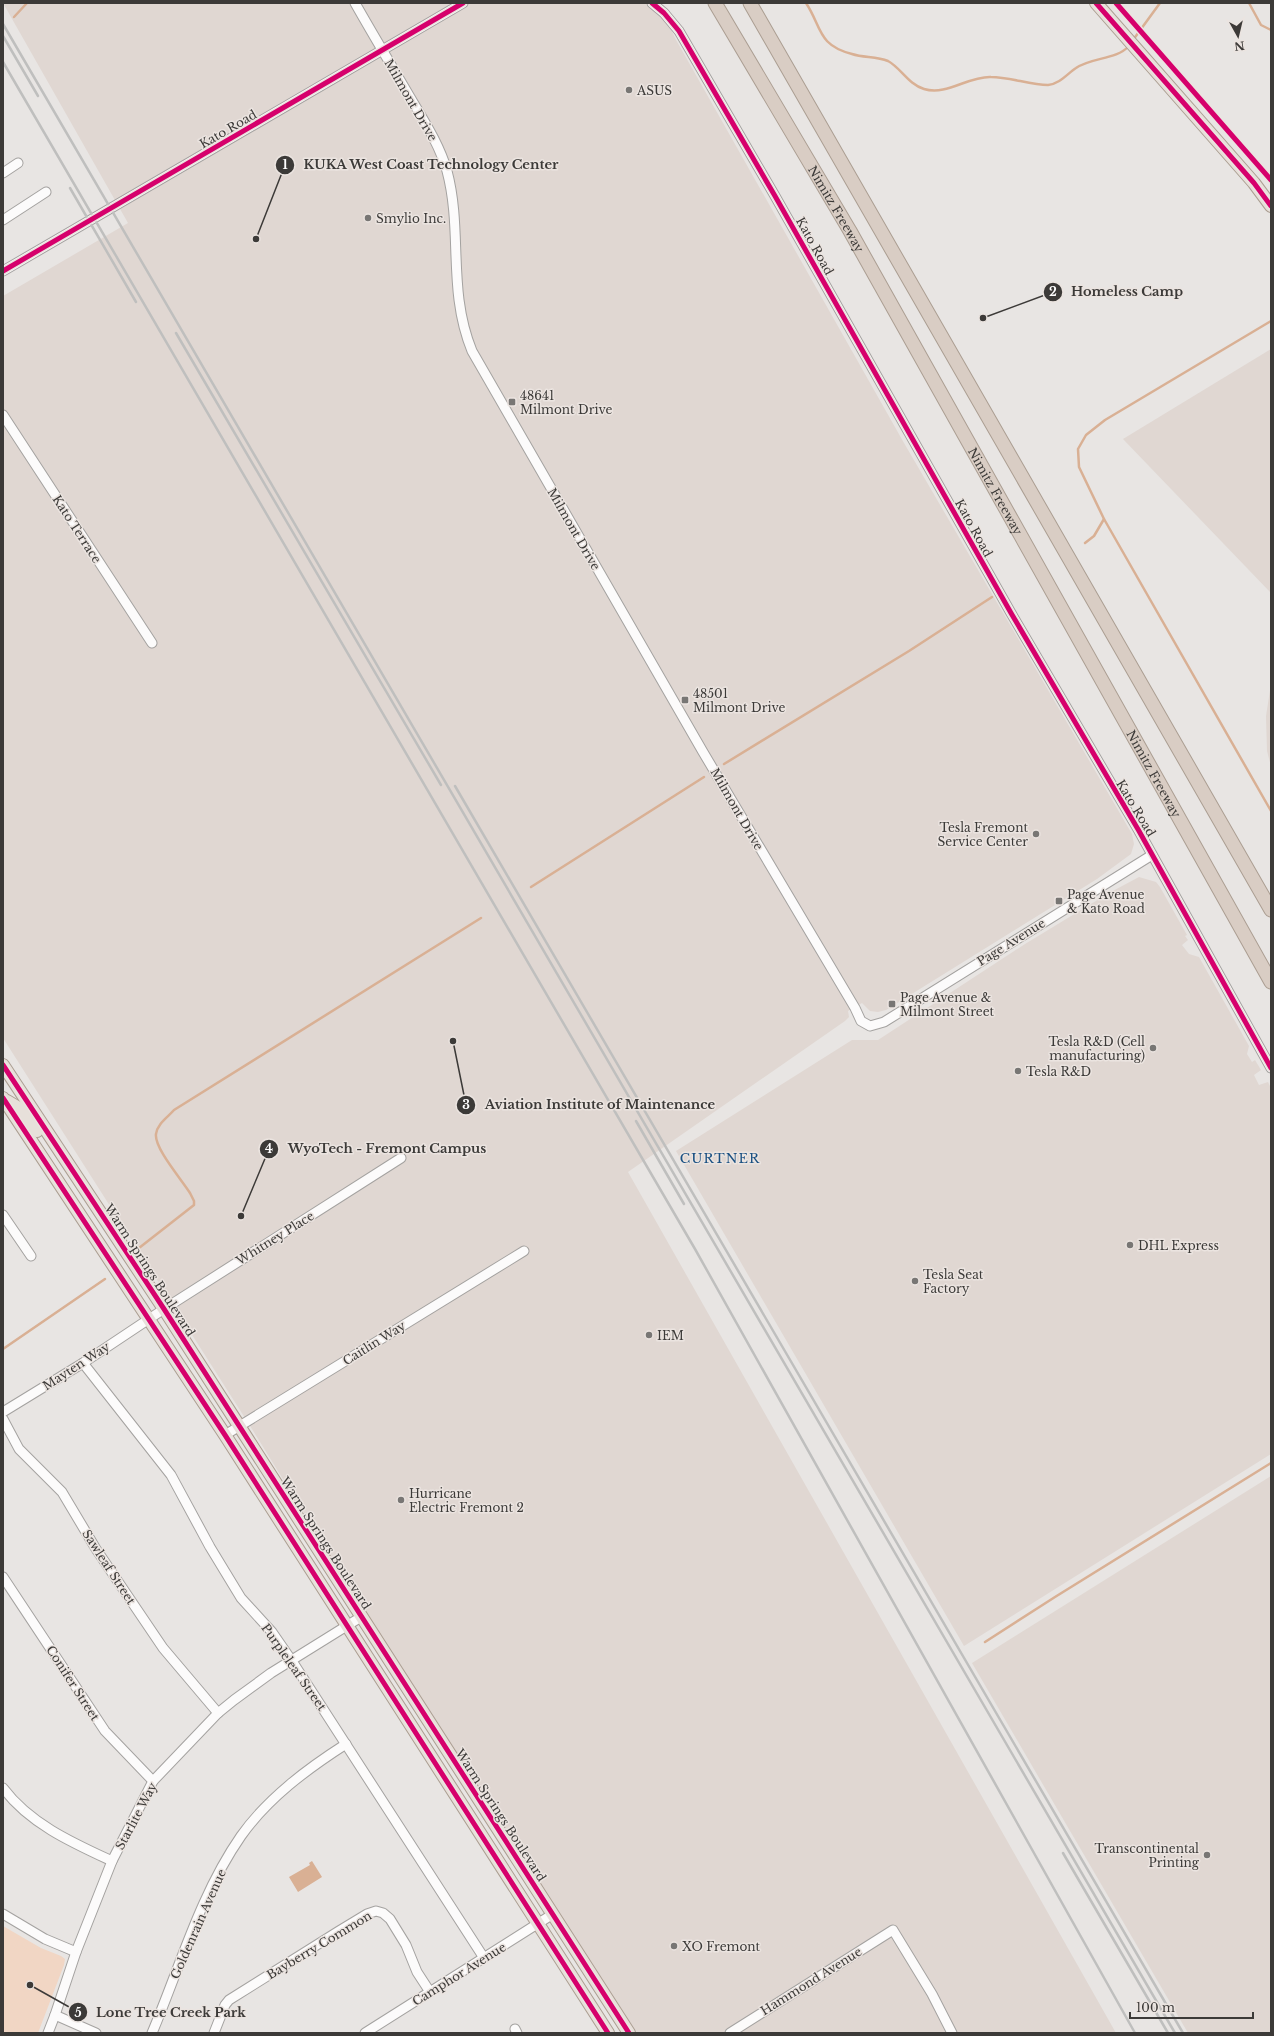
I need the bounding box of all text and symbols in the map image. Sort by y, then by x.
north arrow [1218,16,1258,56]
text: N [1233,38,1245,54]
street label: Milmont Drive [381,56,441,144]
place label: ASUS [636,83,672,98]
marker: ASUS [624,85,634,95]
street label: Kato Road [197,107,259,151]
callout: KUKA West Coast Technology Center [275,152,567,177]
text: KUKA West Coast Technology Center [304,156,559,173]
text: 1 [282,157,288,172]
street label: Nimitz Freeway [805,163,868,255]
place label: Smylio Inc. [376,211,446,226]
marker: Smylio Inc. [363,213,373,223]
street label: Kato Road [793,214,837,278]
callout: Homeless Camp [1043,279,1191,304]
text: Homeless Camp [1071,283,1183,300]
text: 2 [1049,284,1057,299]
place label: 48641 Milmont Drive [520,388,612,417]
marker: 48641 Milmont Drive [507,397,517,407]
street label: Nimitz Freeway [965,445,1026,538]
street label: Milmont Drive [544,485,604,573]
street label: Kato Terrace [49,492,105,566]
street label: Kato Road [952,496,996,560]
place label: 48501 Milmont Drive [693,686,785,715]
marker: 48501 Milmont Drive [680,695,690,705]
street label: Nimitz Freeway [1124,727,1185,820]
street label: Milmont Drive [707,765,767,853]
street label: Kato Road [1113,777,1159,839]
place label: Tesla Fremont Service Center [938,820,1028,849]
marker: Tesla Fremont Service Center [1031,829,1041,839]
place label: Page Avenue & Kato Road [1067,887,1145,916]
marker: Page Avenue & Kato Road [1054,896,1064,906]
street label: Page Avenue [974,915,1048,969]
place label: Page Avenue & Milmont Street [900,990,995,1019]
marker: Page Avenue & Milmont Street [887,999,897,1009]
place label: Tesla R&D (Cell manufacturing) [1048,1034,1145,1063]
marker: Tesla R&D (Cell manufacturing) [1148,1043,1158,1053]
place label: Tesla R&D [1026,1064,1091,1079]
marker: Tesla R&D [1013,1066,1023,1076]
callout: Aviation Institute of Maintenance [456,1092,723,1117]
text: Aviation Institute of Maintenance [484,1096,716,1113]
text: 3 [462,1097,470,1112]
callout: WyoTech - Fremont Campus [259,1136,494,1161]
text: WyoTech - Fremont Campus [287,1140,486,1157]
text: 4 [265,1141,273,1156]
district label: CURTNER [680,1150,760,1167]
street label: Warm Springs Boulevard [101,1200,199,1339]
street label: Whitney Place [232,1208,317,1268]
place label: DHL Express [1138,1238,1219,1253]
marker: DHL Express [1125,1240,1135,1250]
place label: Tesla Seat Factory [923,1267,984,1296]
marker: Tesla Seat Factory [910,1276,920,1286]
street label: Caitlin Way [340,1318,408,1368]
place label: IEM [657,1328,684,1343]
marker: IEM [644,1330,654,1340]
street label: Mayten Way [40,1339,113,1393]
street label: Warm Springs Boulevard [277,1473,375,1612]
place label: Hurricane Electric Fremont 2 [409,1486,524,1515]
marker: Hurricane Electric Fremont 2 [396,1495,406,1505]
street label: Sawleaf Street [79,1527,139,1608]
street label: Purpleleaf Street [258,1621,330,1714]
street label: Conifer Street [43,1643,103,1724]
street label: Warm Springs Boulevard [452,1745,550,1884]
street label: Starlite Way [112,1779,160,1852]
place label: Transcontinental Printing [1094,1841,1200,1870]
marker: Transcontinental Printing [1202,1850,1212,1860]
street label: Goldenrain Avenue [167,1867,229,1981]
street label: Bayberry Common [264,1908,374,1982]
street label: Camphor Avenue [409,1939,509,2009]
place label: XO Fremont [682,1939,761,1954]
marker: XO Fremont [669,1941,679,1951]
street label: Hammond Avenue [758,1944,864,2018]
scale bar [1130,1994,1253,2020]
callout: Lone Tree Creek Park [68,2000,254,2025]
text: 100 m [1136,2000,1175,2015]
text: Lone Tree Creek Park [96,2004,246,2021]
text: 5 [74,2005,82,2020]

